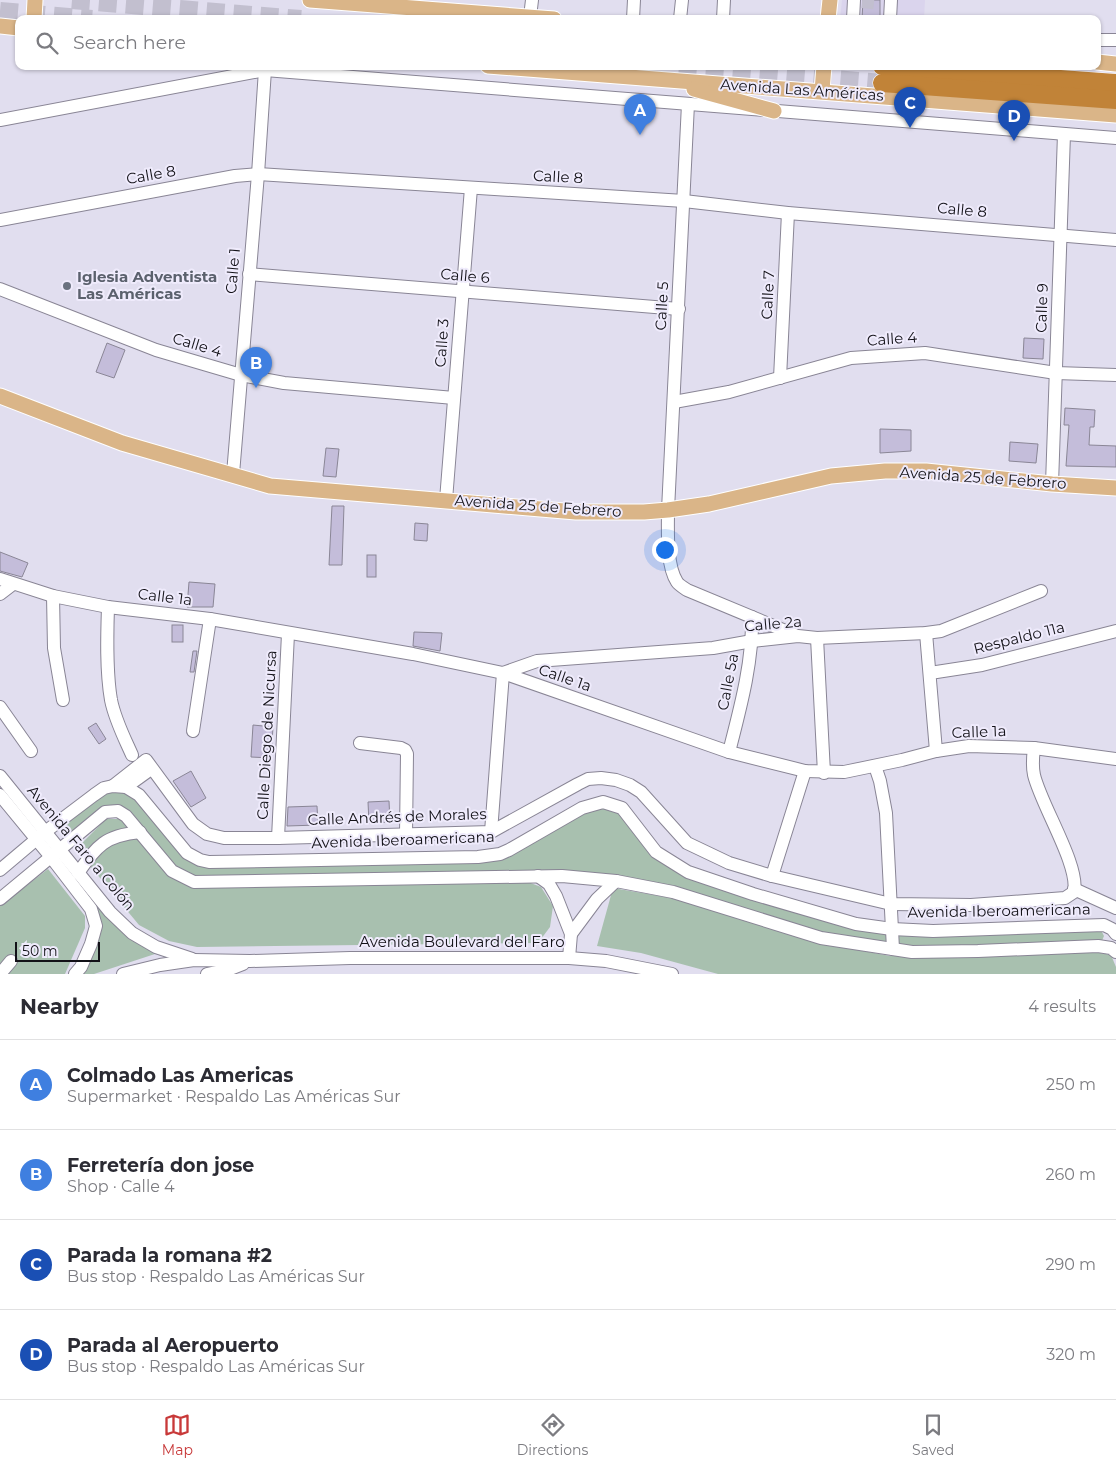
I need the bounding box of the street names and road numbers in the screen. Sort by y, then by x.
street label: Avenida Las Américas [720,74,884,105]
street label: Calle 8 [125,161,177,188]
street label: Calle 8 [533,166,583,187]
street label: Calle 8 [936,198,988,221]
street label: Calle 1 [221,247,244,295]
street label: Calle 6 [440,264,491,287]
street label: Calle 7 [757,270,778,320]
street label: Calle 5 [651,281,672,331]
street label: Calle 9 [1031,283,1052,333]
street label: Calle 3 [430,318,453,368]
street label: Calle 4 [866,327,918,350]
street label: Calle 4 [170,328,224,361]
street label: Avenida 25 de Febrero [899,462,1067,493]
street label: Avenida 25 de Febrero [454,490,622,521]
street label: Calle 1a [137,584,193,609]
street label: Calle 2a [743,612,803,635]
street label: Respaldo 11a [971,617,1067,658]
street label: Calle Diego de Nicursa [253,650,280,820]
street label: Calle 5a [713,652,742,712]
street label: Calle 1a [536,660,594,695]
street label: Calle 1a [951,721,1007,742]
street label: Avenida Faro a Colón [23,781,139,914]
street label: Calle Andrés de Morales [307,804,487,829]
street label: Avenida Iberoamericana [311,827,495,852]
street label: Avenida Iberoamericana [907,899,1091,922]
street label: Avenida Boulevard del Faro [359,932,565,951]

